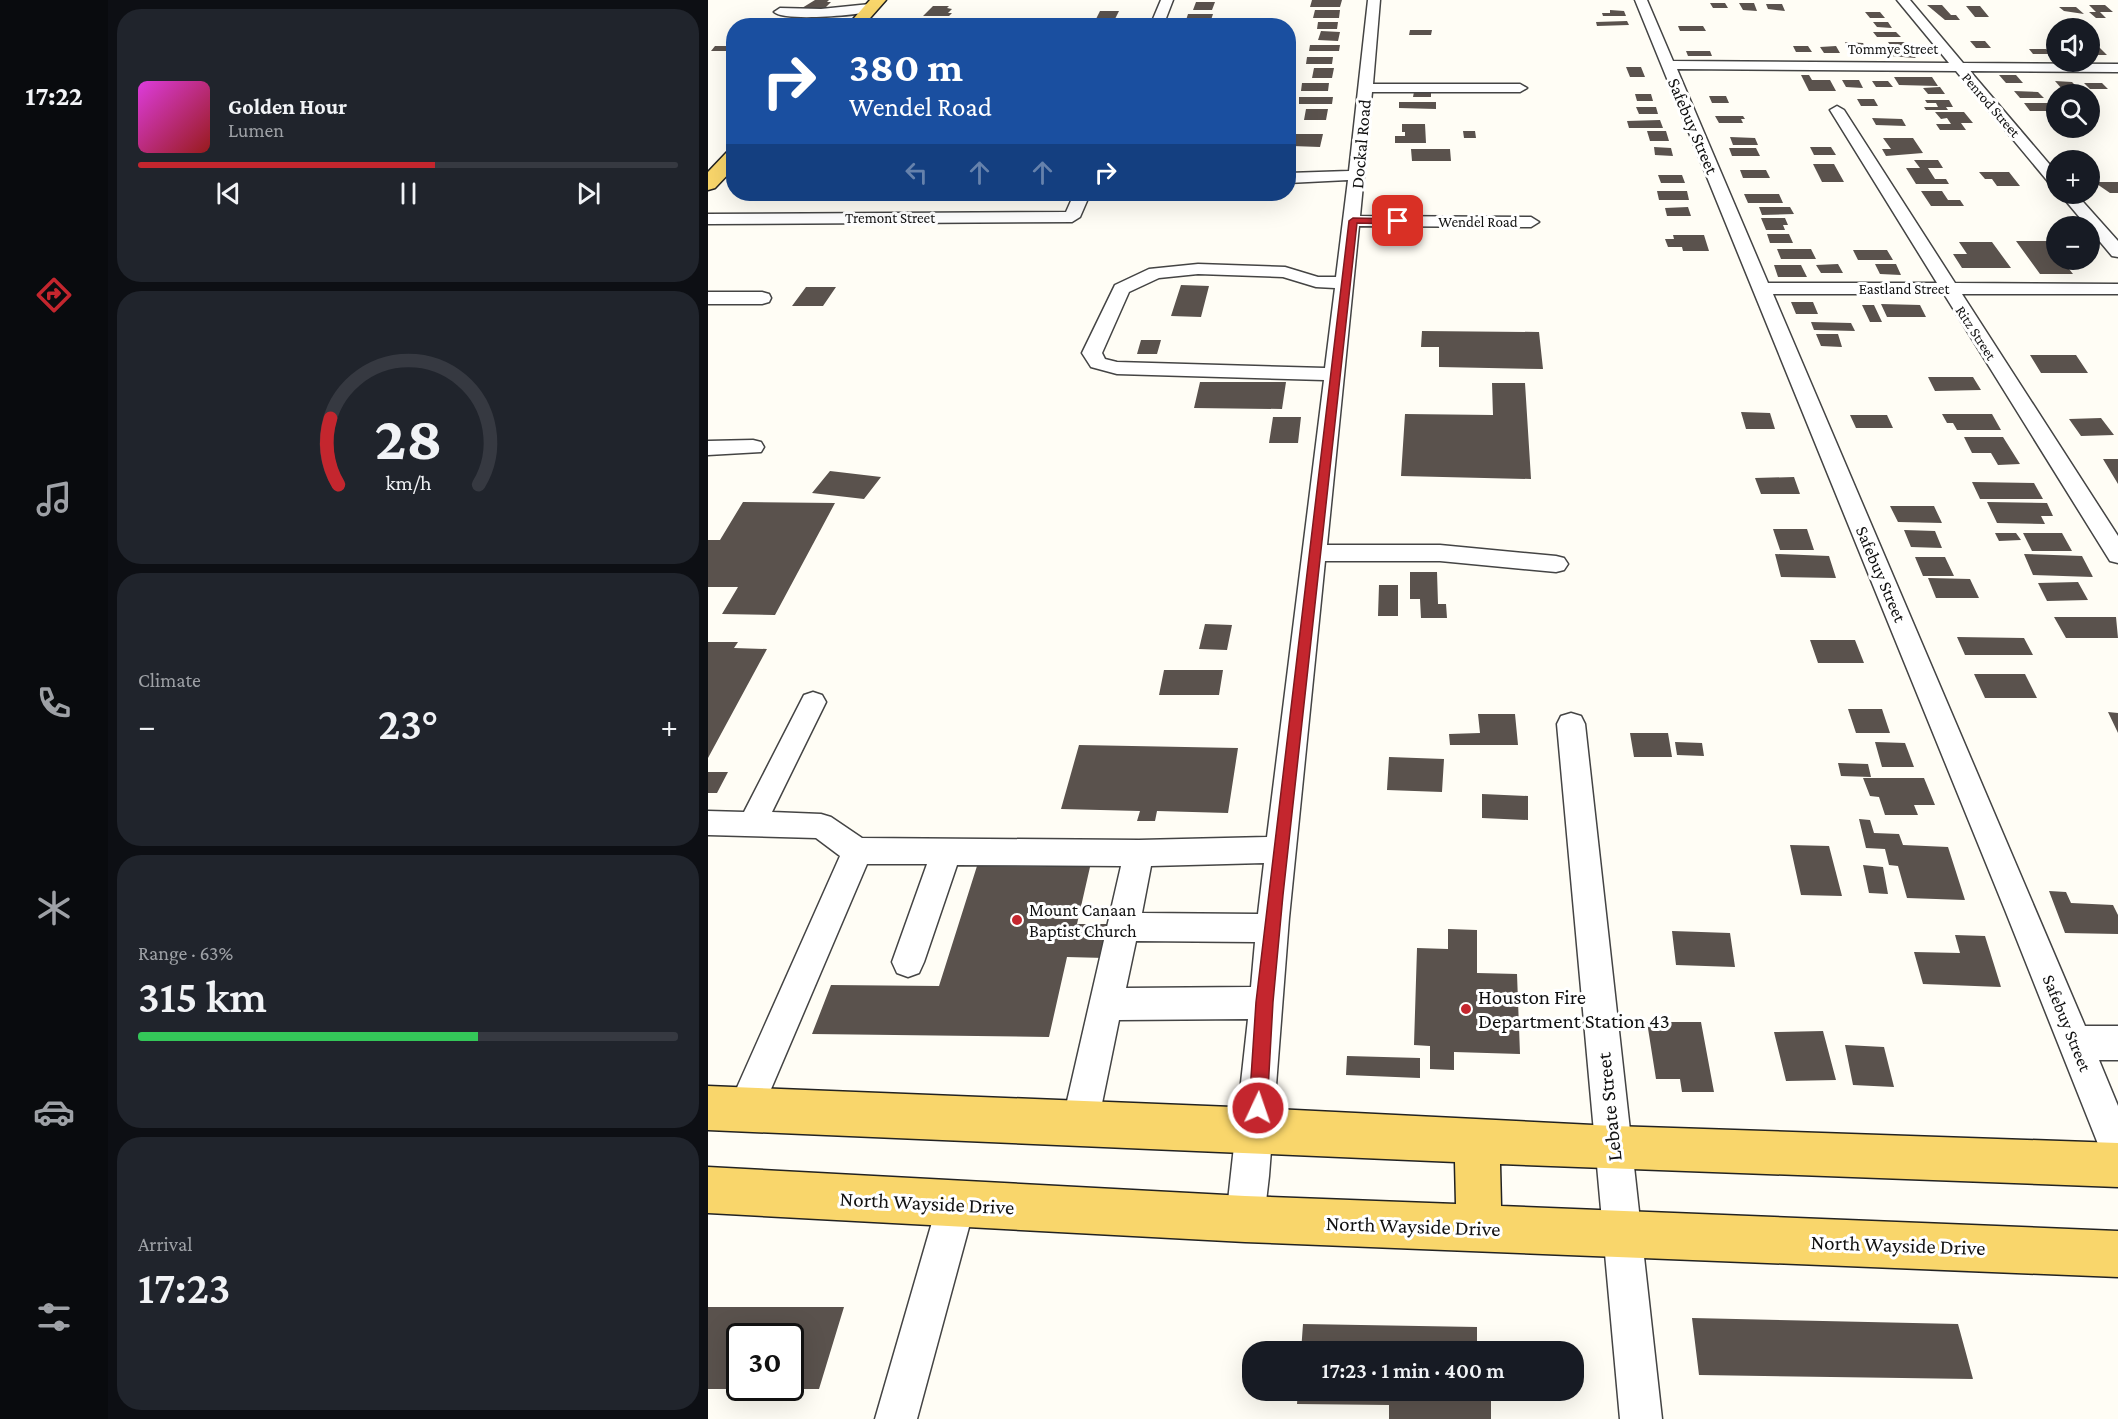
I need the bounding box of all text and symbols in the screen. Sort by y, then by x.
map controls [2046,18,2100,270]
button: sound [2046,18,2100,72]
street label: Tommye Street [1848,41,1939,58]
icon: right [750,42,828,120]
text: 380 m [849,43,963,90]
street label: Penrod Street [1959,69,2024,141]
street label: Safebuy Street [1664,75,1723,178]
text: 17:22 [25,81,83,111]
button: search [2046,84,2100,138]
text: Wendel Road [849,92,992,122]
text: Golden Hour [228,94,347,119]
street label: Dockal Road [1347,98,1375,190]
text: Lumen [228,119,284,141]
button: + [2046,150,2100,204]
icon: left [900,156,933,189]
icon: ahead [963,156,996,189]
icon: ahead [1026,156,1059,189]
icon: right [1089,156,1122,189]
icon: previous [212,177,245,210]
icon: pause [392,177,425,210]
icon: next [572,177,605,210]
pin [1372,195,1423,246]
icon: arrive [1381,204,1414,237]
street label: Tremont Street [845,210,936,226]
street label: Wendel Road [1438,214,1518,230]
button: − [2046,216,2100,270]
icon: directions [33,274,75,316]
street label: Eastland Street [1859,281,1950,297]
street label: Ritz Street [1953,303,2000,364]
text: 28 [374,403,442,472]
text: km/h [385,471,432,495]
icon: music [33,478,75,520]
street label: Safebuy Street [1852,523,1911,626]
text: Climate [138,669,201,691]
icon: phone [33,682,75,724]
text: 23° [378,699,438,749]
text: − [138,707,155,744]
text: + [661,707,678,744]
icon: climate [33,887,75,929]
place label: Mount Canaan Baptist Church [1029,900,1137,941]
marker: Mount Canaan Baptist Church [1010,913,1024,927]
text: Range · 63% [138,942,233,964]
text: 315 km [138,972,267,1022]
street label: Safebuy Street [2039,972,2096,1075]
place label: Houston Fire Department Station 43 [1478,985,1670,1033]
marker: Houston Fire Department Station 43 [1459,1002,1473,1016]
street label: Lebate Street [1591,1050,1627,1163]
position arrow [1226,1076,1290,1140]
icon: car [33,1091,75,1133]
street label: North Wayside Drive [839,1186,1015,1220]
street label: North Wayside Drive [1325,1211,1501,1241]
street label: North Wayside Drive [1810,1230,1986,1260]
text: Arrival [138,1233,192,1255]
text: 17:23 [138,1263,230,1313]
icon: filters [33,1296,75,1338]
speed limit sign: 30 [726,1323,804,1401]
text: 17:23 · 1 min · 400 m [1322,1358,1504,1383]

